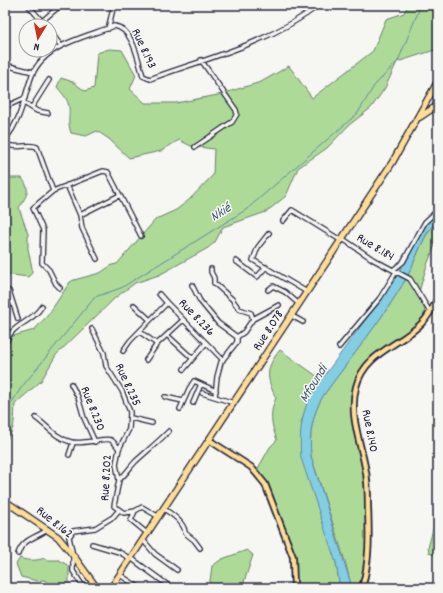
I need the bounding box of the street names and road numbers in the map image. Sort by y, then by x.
street label: Rue 8.193 [125,26,161,72]
street label: Rue 8.184 [352,229,398,267]
street label: Rue 8.236 [173,295,219,341]
street label: Rue 8.078 [249,307,289,355]
street label: Rue 8.235 [109,360,145,410]
street label: Rue 8.230 [74,384,110,434]
street label: Rue 8.140 [356,408,382,454]
street label: Rue 8.202 [96,454,118,502]
street label: Rue 8.162 [31,502,77,544]

